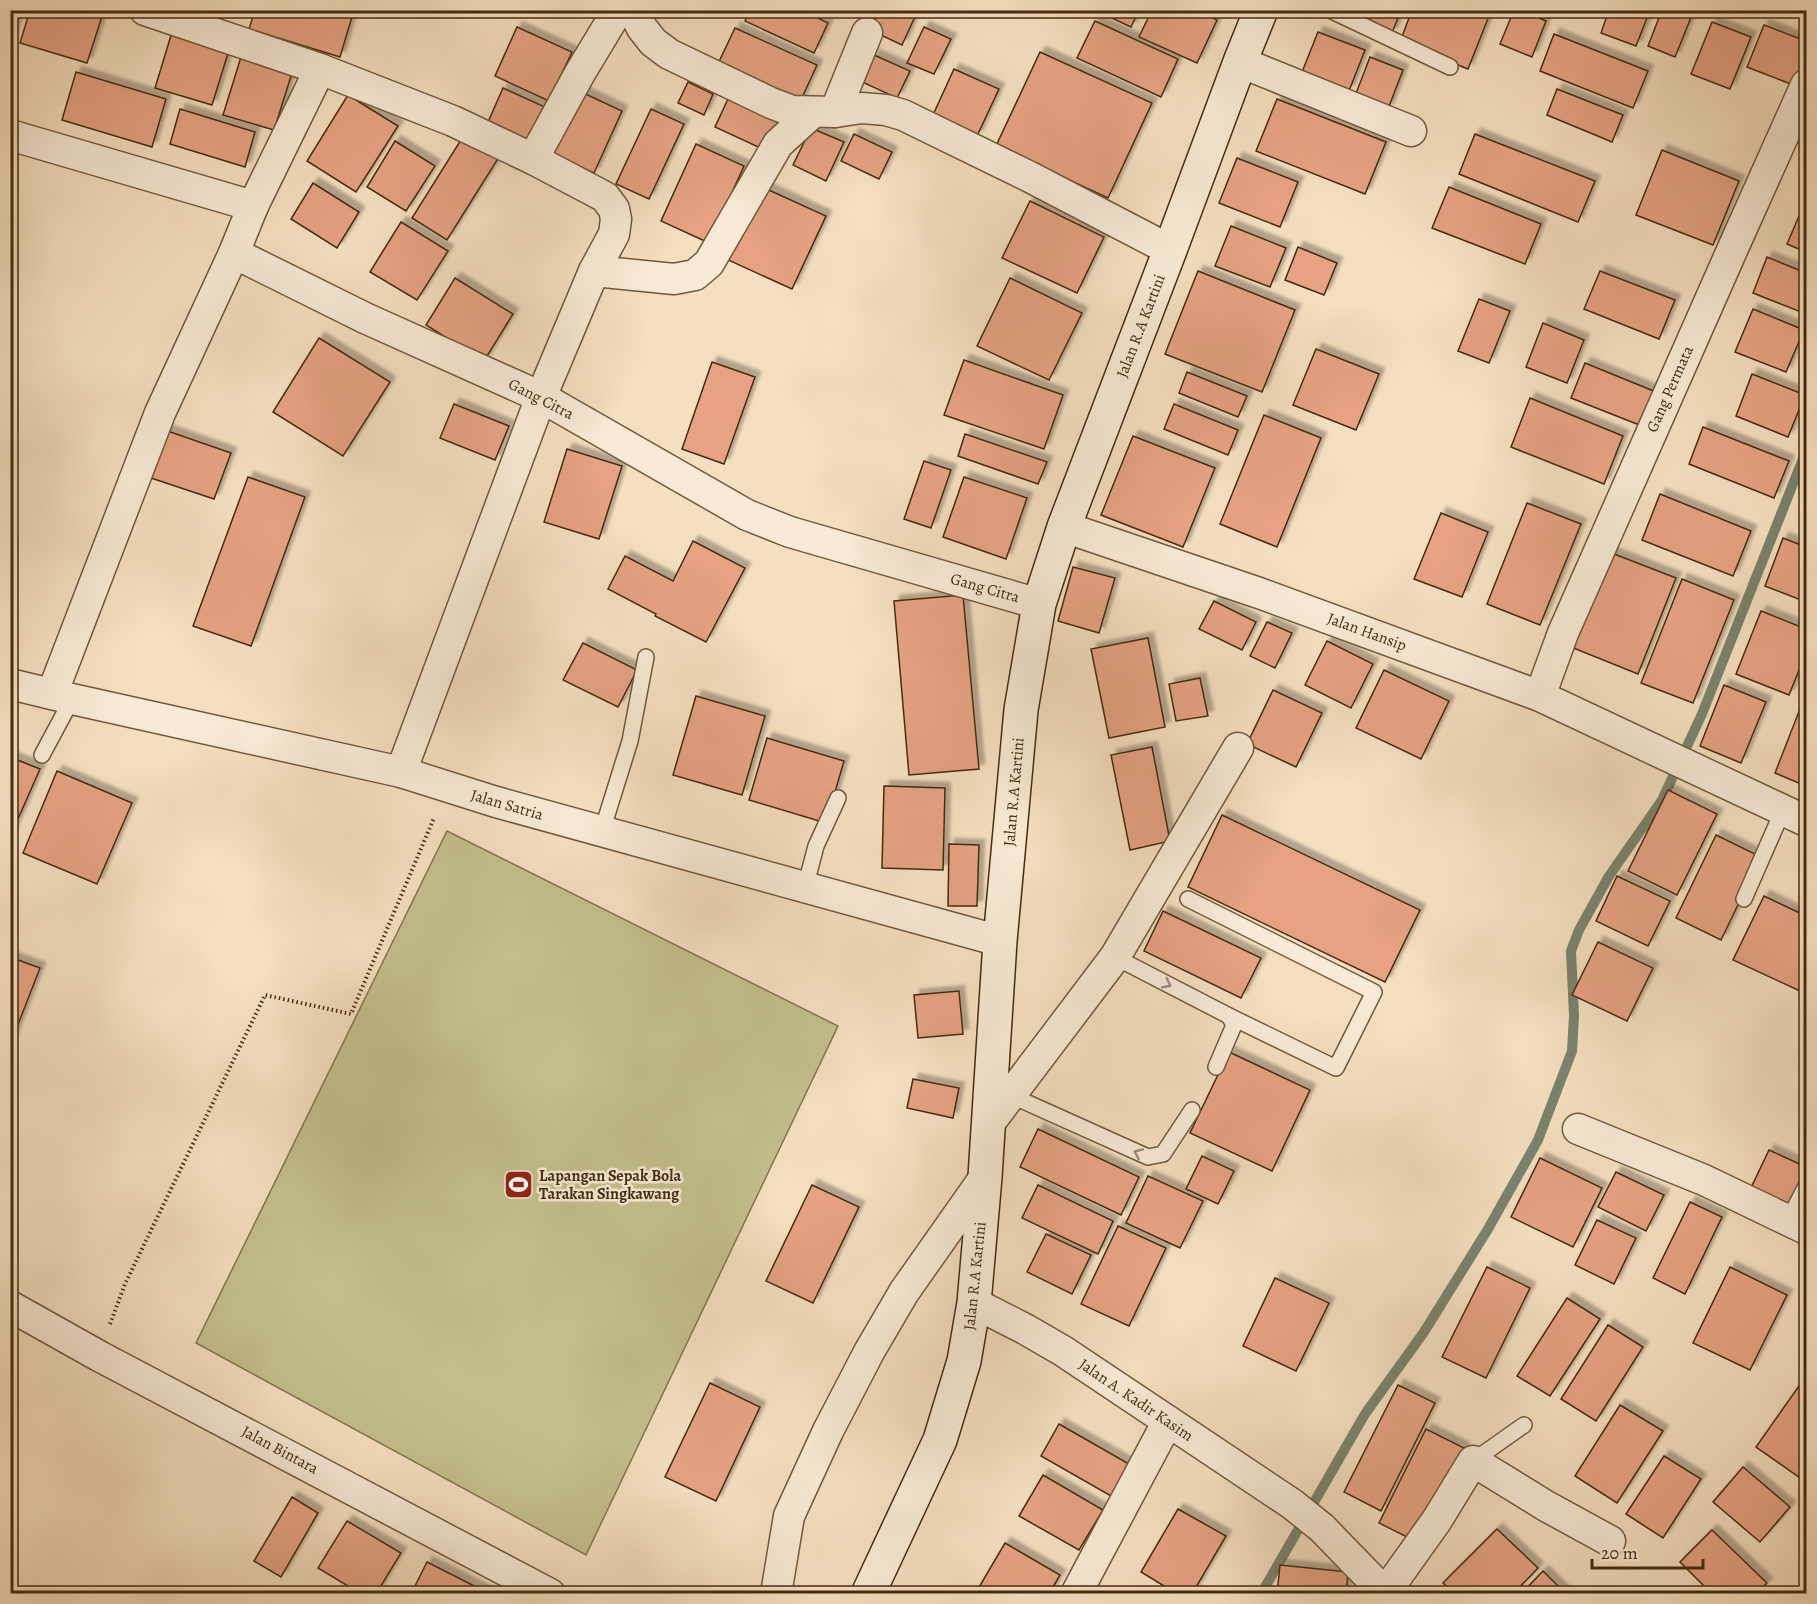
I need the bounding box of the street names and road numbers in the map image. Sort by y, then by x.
street label: Jalan R.A Kartini [1111,271,1171,381]
street label: Gang Permata [1641,342,1699,436]
street label: Gang Citra [504,373,578,425]
street label: Gang Citra [948,568,1023,608]
street label: Jalan Hansip [1324,607,1410,657]
street label: Jalan R.A Kartini [998,737,1030,847]
street label: Jalan Satria [468,784,546,826]
street label: Jalan R.A Kartini [958,1221,992,1331]
street label: Jalan A. Kadir Kasim [1074,1353,1198,1447]
street label: Jalan Bintara [238,1420,323,1480]

